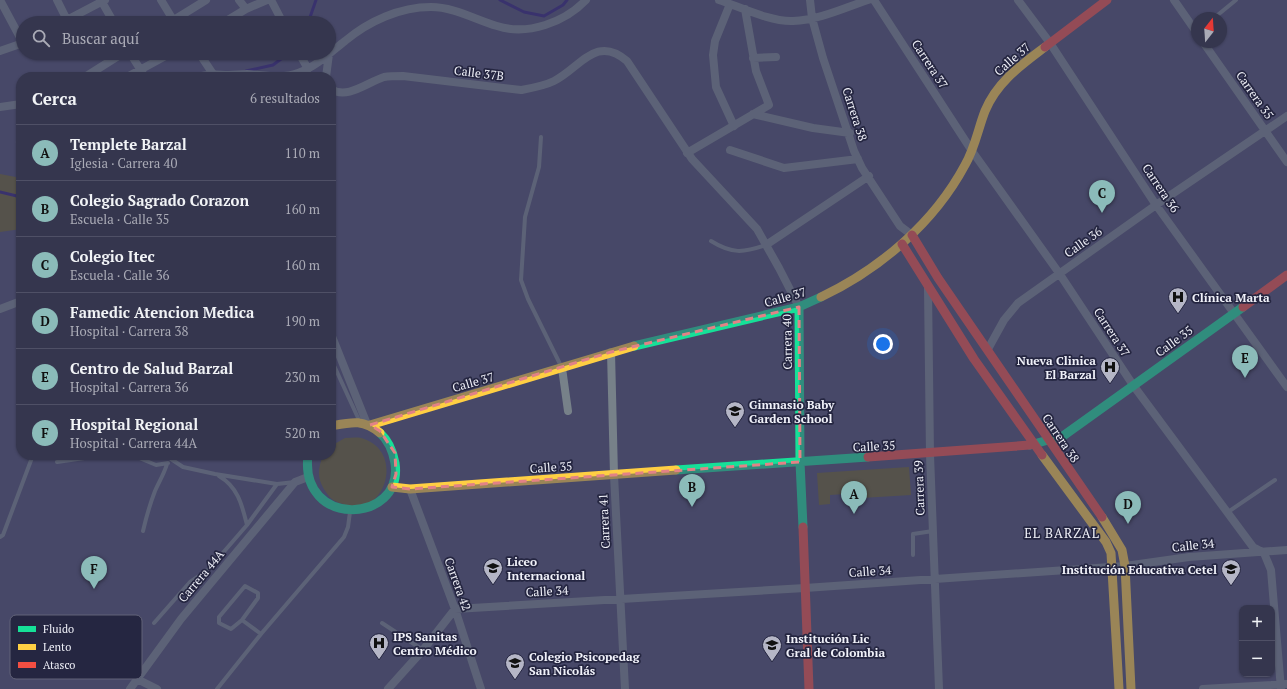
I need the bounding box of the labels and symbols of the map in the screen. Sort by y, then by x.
north arrow [1191,12,1227,48]
street label: Carrera 37 [909,37,951,91]
street label: Calle 37 [991,39,1033,79]
street label: Calle 37B [453,63,505,83]
street label: Carrera 35 [1233,68,1277,122]
street label: Carrera 38 [839,85,871,143]
street label: Carrera 36 [1139,161,1183,216]
pin: C [1089,180,1115,213]
street label: Calle 36 [1061,223,1105,260]
street label: Calle 37 [762,284,808,310]
hospital icon: Clínica Marta [1167,286,1189,314]
place label: Clínica Marta [1192,290,1270,305]
street label: Carrera 37 [1091,305,1133,359]
street label: Carrera 40 [779,314,795,370]
street label: Calle 35 [1152,322,1196,360]
your location [873,334,893,354]
pin: E [1232,345,1258,378]
place label: Nueva Clinica El Barzal [1017,353,1096,382]
hospital icon: Nueva Clinica El Barzal [1099,356,1121,384]
street label: Calle 37 [450,369,496,395]
place label: Gimnasio Baby Garden School [749,397,835,426]
school or university icon: Gimnasio Baby Garden School [724,400,746,428]
street label: Carrera 38 [1039,411,1083,465]
street label: Calle 35 [852,437,896,455]
street label: Calle 35 [529,458,573,476]
street label: Carrera 39 [911,460,927,516]
pin: B [679,474,705,507]
pin: A [841,481,867,514]
pin: D [1115,491,1141,524]
street label: Carrera 41 [595,493,613,549]
district label: EL BARZAL [1024,524,1100,542]
street label: Calle 34 [1171,535,1216,555]
street label: Carrera 44A [175,546,228,605]
place label: Liceo Internacional [507,554,585,583]
street label: Carrera 42 [441,555,475,613]
pin: F [81,556,107,589]
school or university icon: Liceo Internacional [482,557,504,585]
school or university icon: Institución Educativa Cetel [1220,558,1242,586]
street label: Calle 34 [848,562,892,580]
place label: Institución Educativa Cetel [1062,562,1217,577]
street label: Calle 34 [525,582,569,600]
legend [10,615,142,679]
text: Fluido [43,622,74,636]
place label: IPS Sanitas Centro Médico [393,629,477,658]
place label: Institución Lic Gral de Colombia [786,631,885,660]
hospital icon: IPS Sanitas Centro Médico [368,632,390,660]
school or university icon: Institución Lic Gral de Colombia [761,634,783,662]
text: Lento [43,640,71,654]
place label: Colegio Psicopedag San Nicolás [529,649,640,678]
school or university icon: Colegio Psicopedag San Nicolás [504,652,526,680]
text: Atasco [43,658,75,672]

